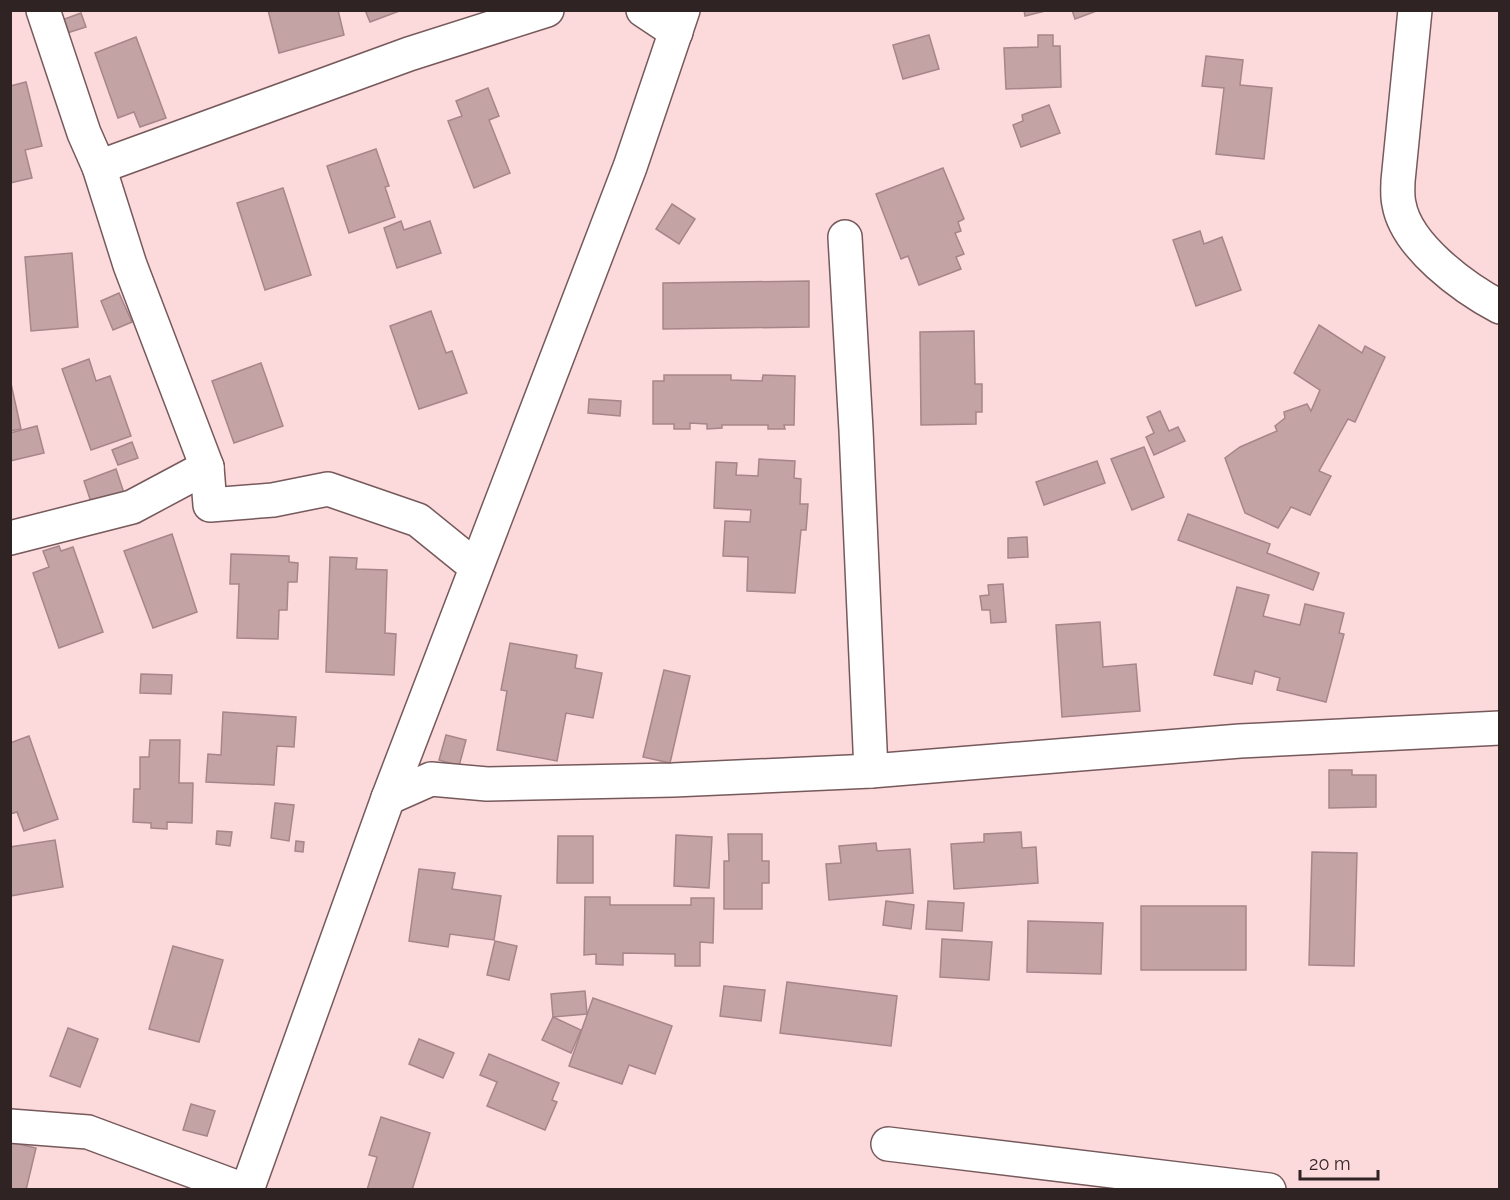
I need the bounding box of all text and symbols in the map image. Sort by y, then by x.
scale bar [1300,1143,1378,1181]
text: 20 m [1309,1153,1351,1174]

